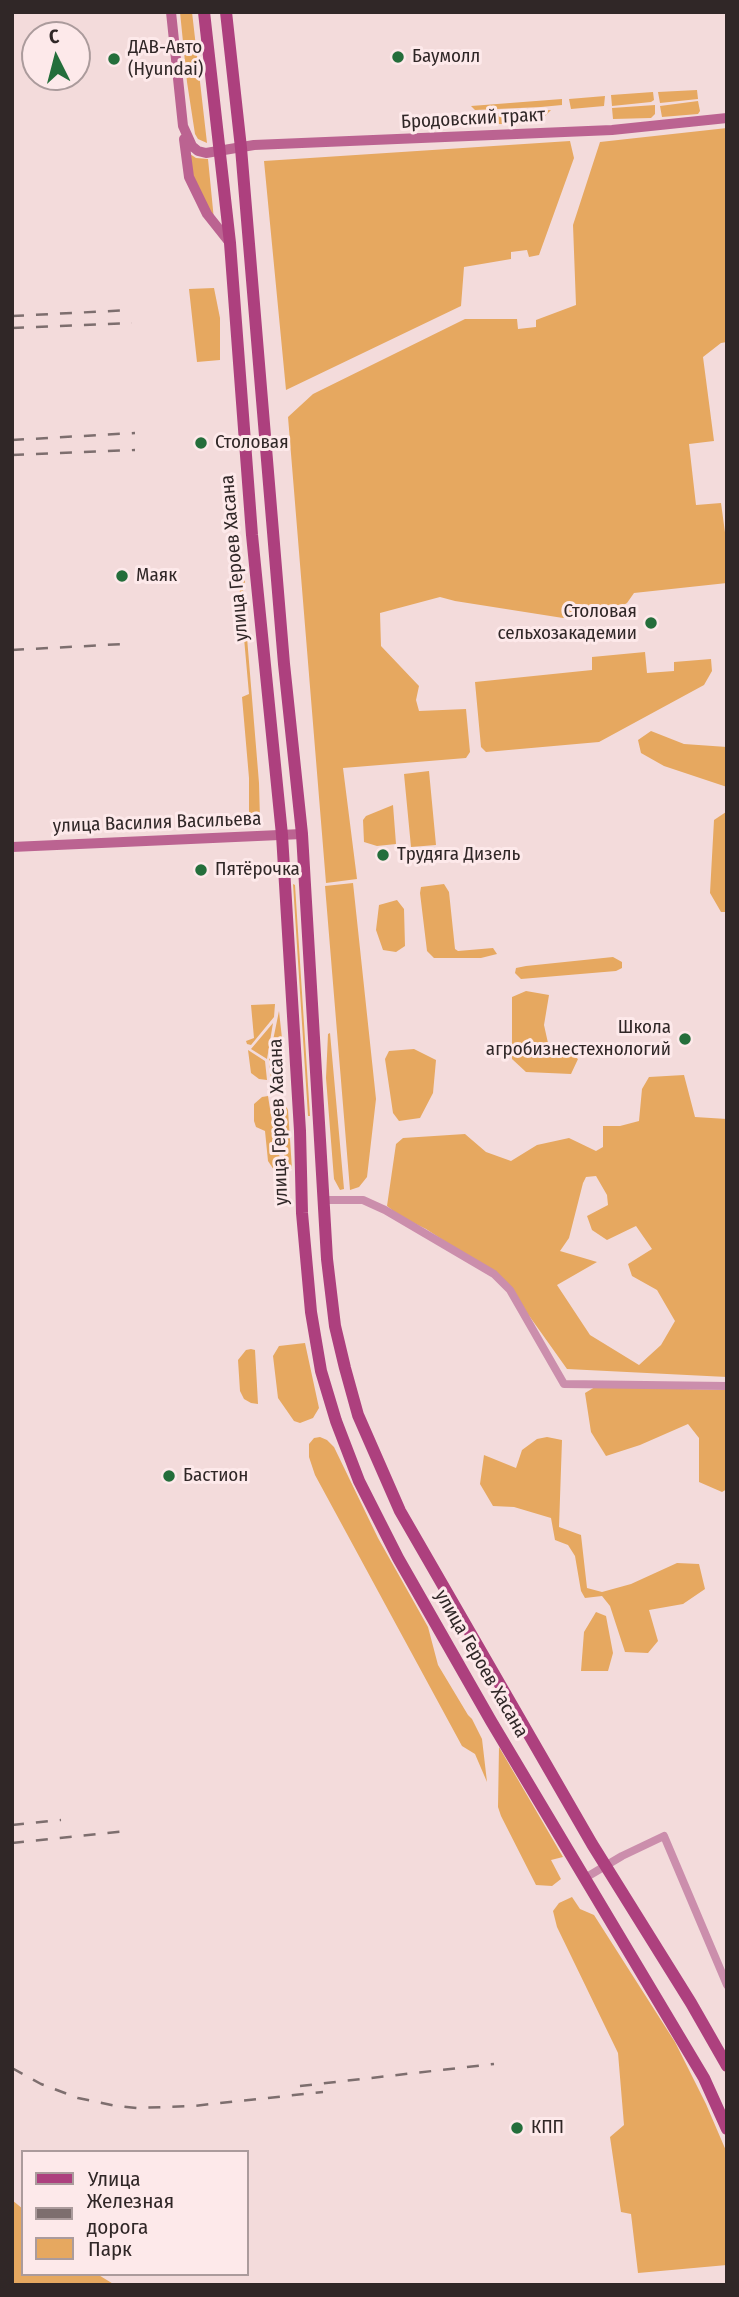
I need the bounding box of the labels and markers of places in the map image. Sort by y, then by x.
place label: ДАВ-Авто (Hyundai) [128,37,203,81]
place label: Баумолл [412,46,480,68]
marker: Баумолл [390,49,406,65]
marker: ДАВ-Авто (Hyundai) [106,51,122,67]
place label: Столовая [215,432,289,454]
marker: Столовая [193,435,209,451]
place label: Маяк [136,565,177,587]
marker: Маяк [114,568,130,584]
place label: Столовая сельхозакадемии [498,601,637,645]
marker: Столовая сельхозакадемии [643,615,659,631]
place label: Трудяга Дизель [397,844,520,866]
marker: Трудяга Дизель [375,847,391,863]
place label: Пятёрочка [215,859,300,881]
marker: Пятёрочка [193,862,209,878]
place label: Школа агробизнестехнологий [486,1017,671,1061]
marker: Школа агробизнестехнологий [677,1031,693,1047]
place label: Бастион [183,1465,248,1487]
marker: Бастион [161,1468,177,1484]
place label: КПП [531,2117,564,2139]
marker: КПП [509,2120,525,2136]

